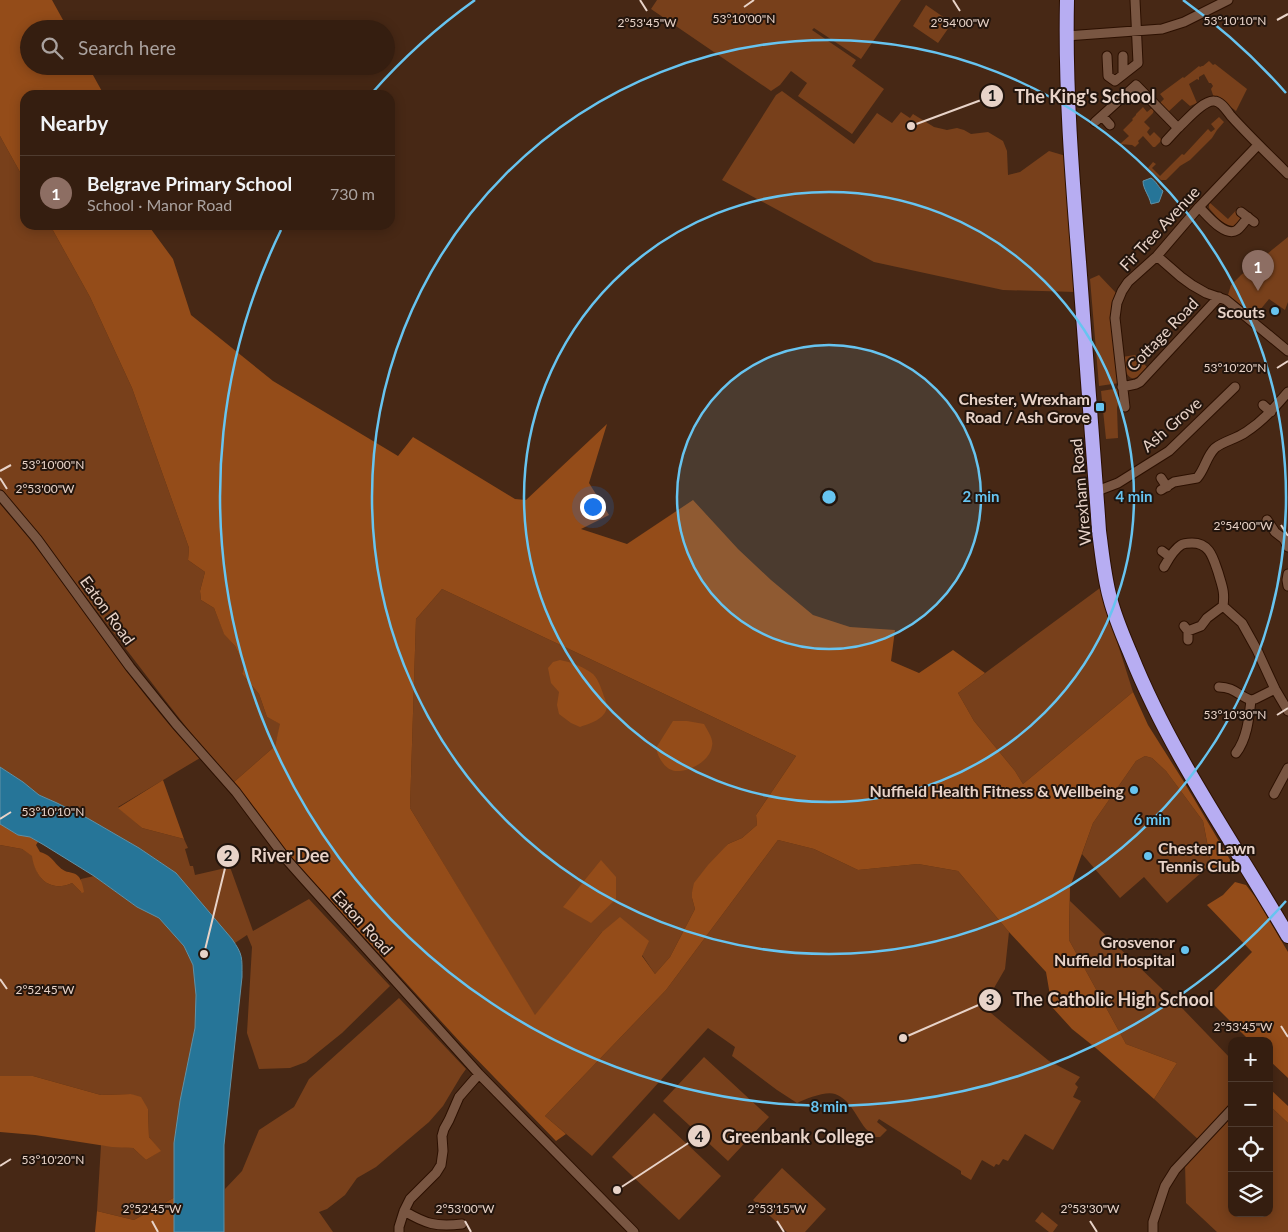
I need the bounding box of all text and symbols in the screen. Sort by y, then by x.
text: 53°10'00"N [713,11,775,26]
text: 53°10'10"N [1204,13,1266,28]
text: 2°53'45"W [617,15,677,30]
text: 2°54'00"W [930,15,990,30]
search box [20,20,395,75]
icon: search [38,34,66,62]
text: Search here [78,36,176,59]
callout: The King's School [980,80,1166,113]
text: The King's School [1014,85,1156,107]
text: 1 [988,86,996,104]
text: Nearby [40,110,108,135]
text: Belgrave Primary School [87,172,292,195]
street label: Fir Tree Avenue [1115,182,1203,274]
text: 1 [51,184,61,203]
text: 730 m [330,184,375,203]
text: School · Manor Road [87,195,232,214]
pin: 1 [1242,250,1274,291]
street label: Cottage Road [1122,293,1202,375]
place label: Scouts [1217,302,1265,321]
marker: Scouts [1269,305,1281,317]
text: 53°10'20"N [1204,360,1266,375]
place label: Chester, Wrexham Road / Ash Grove [958,389,1090,426]
street label: Ash Grove [1137,393,1205,455]
marker: Chester, Wrexham Road / Ash Grove [1094,401,1106,413]
street label: Wrexham Road [1066,438,1094,546]
text: 53°10'00"N [22,457,84,472]
text: 2°53'00"W [15,481,75,496]
text: 2 min [962,487,1000,505]
text: 4 min [1115,487,1153,505]
centre of rings [820,488,838,506]
your location [580,494,606,520]
text: 2°54'00"W [1213,518,1273,533]
street label: Eaton Road [77,572,139,648]
text: 53°10'30"N [1204,707,1266,722]
place label: Nuffield Health Fitness & Wellbeing [870,781,1125,800]
marker: Nuffield Health Fitness & Wellbeing [1128,784,1140,796]
text: 53°10'10"N [22,804,84,819]
text: 6 min [1133,810,1171,828]
place label: Chester Lawn Tennis Club [1158,838,1255,875]
callout: River Dee [215,839,339,872]
text: River Dee [251,844,330,866]
text: 2 [224,846,233,864]
marker: Chester Lawn Tennis Club [1142,850,1154,862]
street label: Eaton Road [329,886,397,958]
place label: Grosvenor Nuffield Hospital [1054,932,1175,969]
marker: Grosvenor Nuffield Hospital [1179,944,1191,956]
text: 2°52'45"W [15,982,75,997]
callout: The Catholic High School [978,983,1224,1016]
text: The Catholic High School [1012,988,1214,1010]
text: 3 [986,990,994,1008]
text: 2°53'45"W [1213,1019,1273,1034]
map controls [1228,1037,1273,1217]
button: + [1228,1037,1273,1082]
button: − [1228,1082,1273,1127]
text: 8 min [810,1097,848,1115]
callout: Greenbank College [687,1120,884,1153]
text: Greenbank College [722,1125,874,1147]
text: 4 [695,1127,704,1145]
button: locate [1228,1127,1273,1172]
text: 53°10'20"N [22,1152,84,1167]
button: layers [1228,1172,1273,1217]
text: 2°52'45"W [122,1201,182,1216]
text: 2°53'00"W [435,1201,495,1216]
text: 2°53'15"W [747,1201,807,1216]
text: 2°53'30"W [1060,1201,1120,1216]

